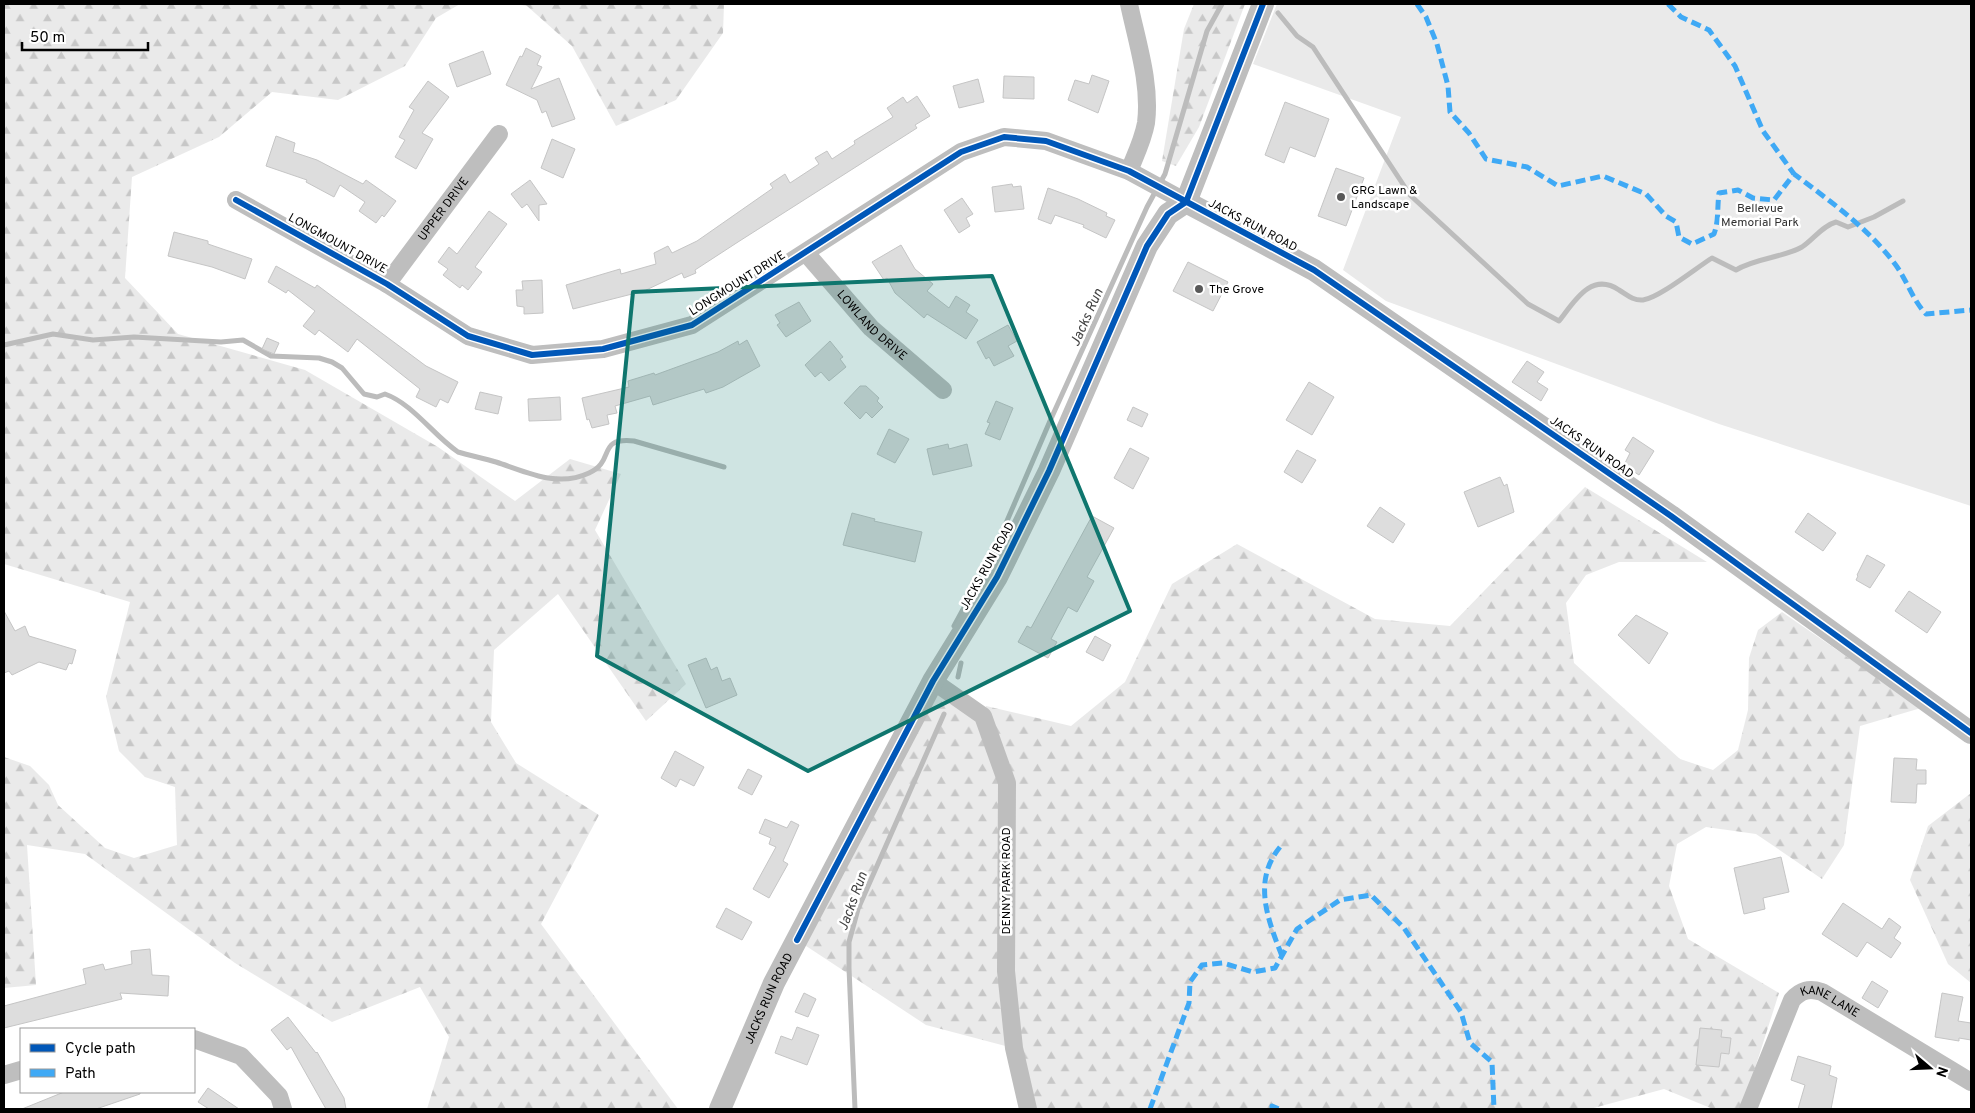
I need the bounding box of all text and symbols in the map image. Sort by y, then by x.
scale bar [22,20,149,52]
text: 50 m [30,29,65,48]
street label: UPPER DRIVE [415,174,473,244]
place label: GRG Lawn & Landscape [1351,183,1417,213]
marker: GRG Lawn & Landscape [1335,191,1347,203]
street label: JACKS RUN ROAD [1205,196,1300,256]
park label: Bellevue Memorial Park [1721,201,1799,231]
street label: LONGMOUNT DRIVE [285,210,390,278]
street label: LONGMOUNT DRIVE [686,248,789,320]
place label: The Grove [1209,282,1264,298]
marker: The Grove [1193,283,1205,295]
water label: Jacks Run [1067,286,1108,349]
street label: LOWLAND DRIVE [833,287,910,365]
street label: JACKS RUN ROAD [1546,413,1636,483]
street label: JACKS RUN ROAD [957,519,1019,614]
street label: DENNY PARK ROAD [999,827,1015,935]
water label: Jacks Run [835,869,872,933]
street label: JACKS RUN ROAD [742,950,797,1047]
street label: KANE LANE [1798,983,1862,1022]
legend [20,1028,195,1093]
text: Cycle path [65,1040,136,1059]
north arrow [1905,1043,1955,1093]
text: N [1931,1064,1951,1079]
text: Path [65,1065,96,1084]

